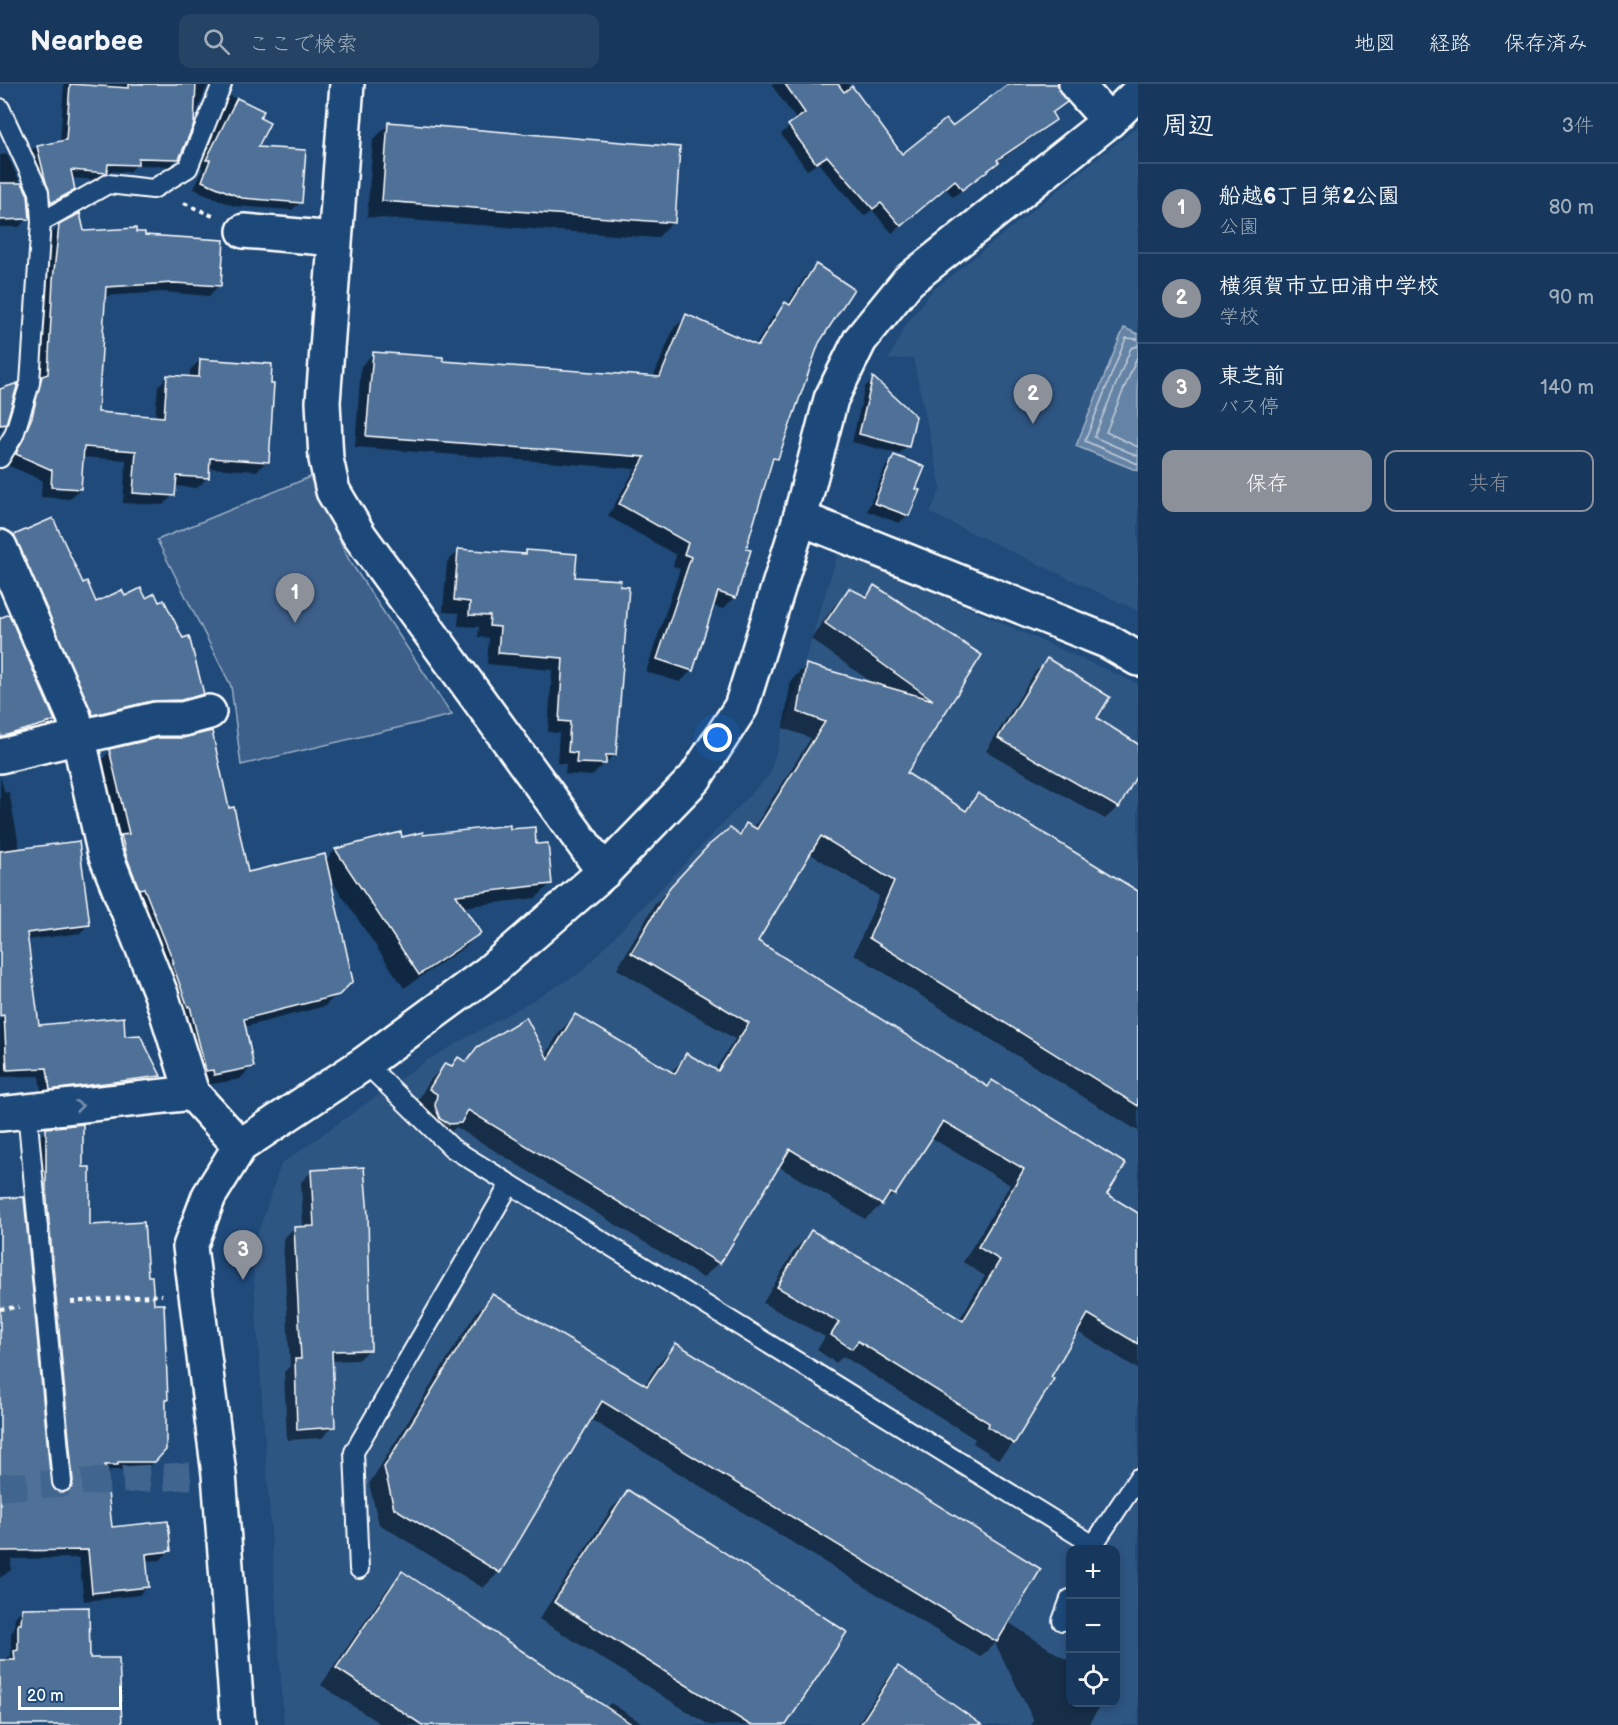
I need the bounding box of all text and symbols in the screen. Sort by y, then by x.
search box [179,14,599,68]
text: Nearbee [30,25,143,58]
icon: search [200,25,233,58]
text: ここで検索 [248,31,358,58]
text: 地図 [1354,31,1396,56]
text: 経路 [1429,31,1471,56]
text: 保存済み [1504,31,1588,56]
text: 周辺 [1162,111,1214,142]
text: 3件 [1562,114,1594,138]
text: 船越6丁目第2公園 [1219,183,1400,210]
text: 1 [1177,196,1186,220]
text: 80 m [1549,196,1594,220]
text: 公園 [1219,215,1259,239]
text: 横須賀市立田浦中学校 [1219,273,1439,300]
text: 2 [1176,286,1187,310]
text: 90 m [1549,286,1594,310]
text: 学校 [1219,305,1259,329]
text: 東芝前 [1219,363,1285,390]
pin: 2 [1014,374,1052,424]
text: 3 [1176,376,1187,400]
text: 140 m [1540,376,1594,400]
text: バス停 [1219,395,1279,419]
button: 保存 [1162,450,1372,512]
button: 共有 [1384,450,1594,512]
pin: 1 [276,574,314,623]
your location [703,723,732,752]
one-way arrow [74,1100,84,1112]
pin: 3 [224,1230,262,1280]
map controls [1066,1545,1120,1707]
button: + [1066,1545,1120,1599]
button: − [1066,1599,1120,1653]
button: locate [1066,1653,1120,1707]
scale bar [18,1683,122,1710]
text: 20 m [27,1687,63,1706]

